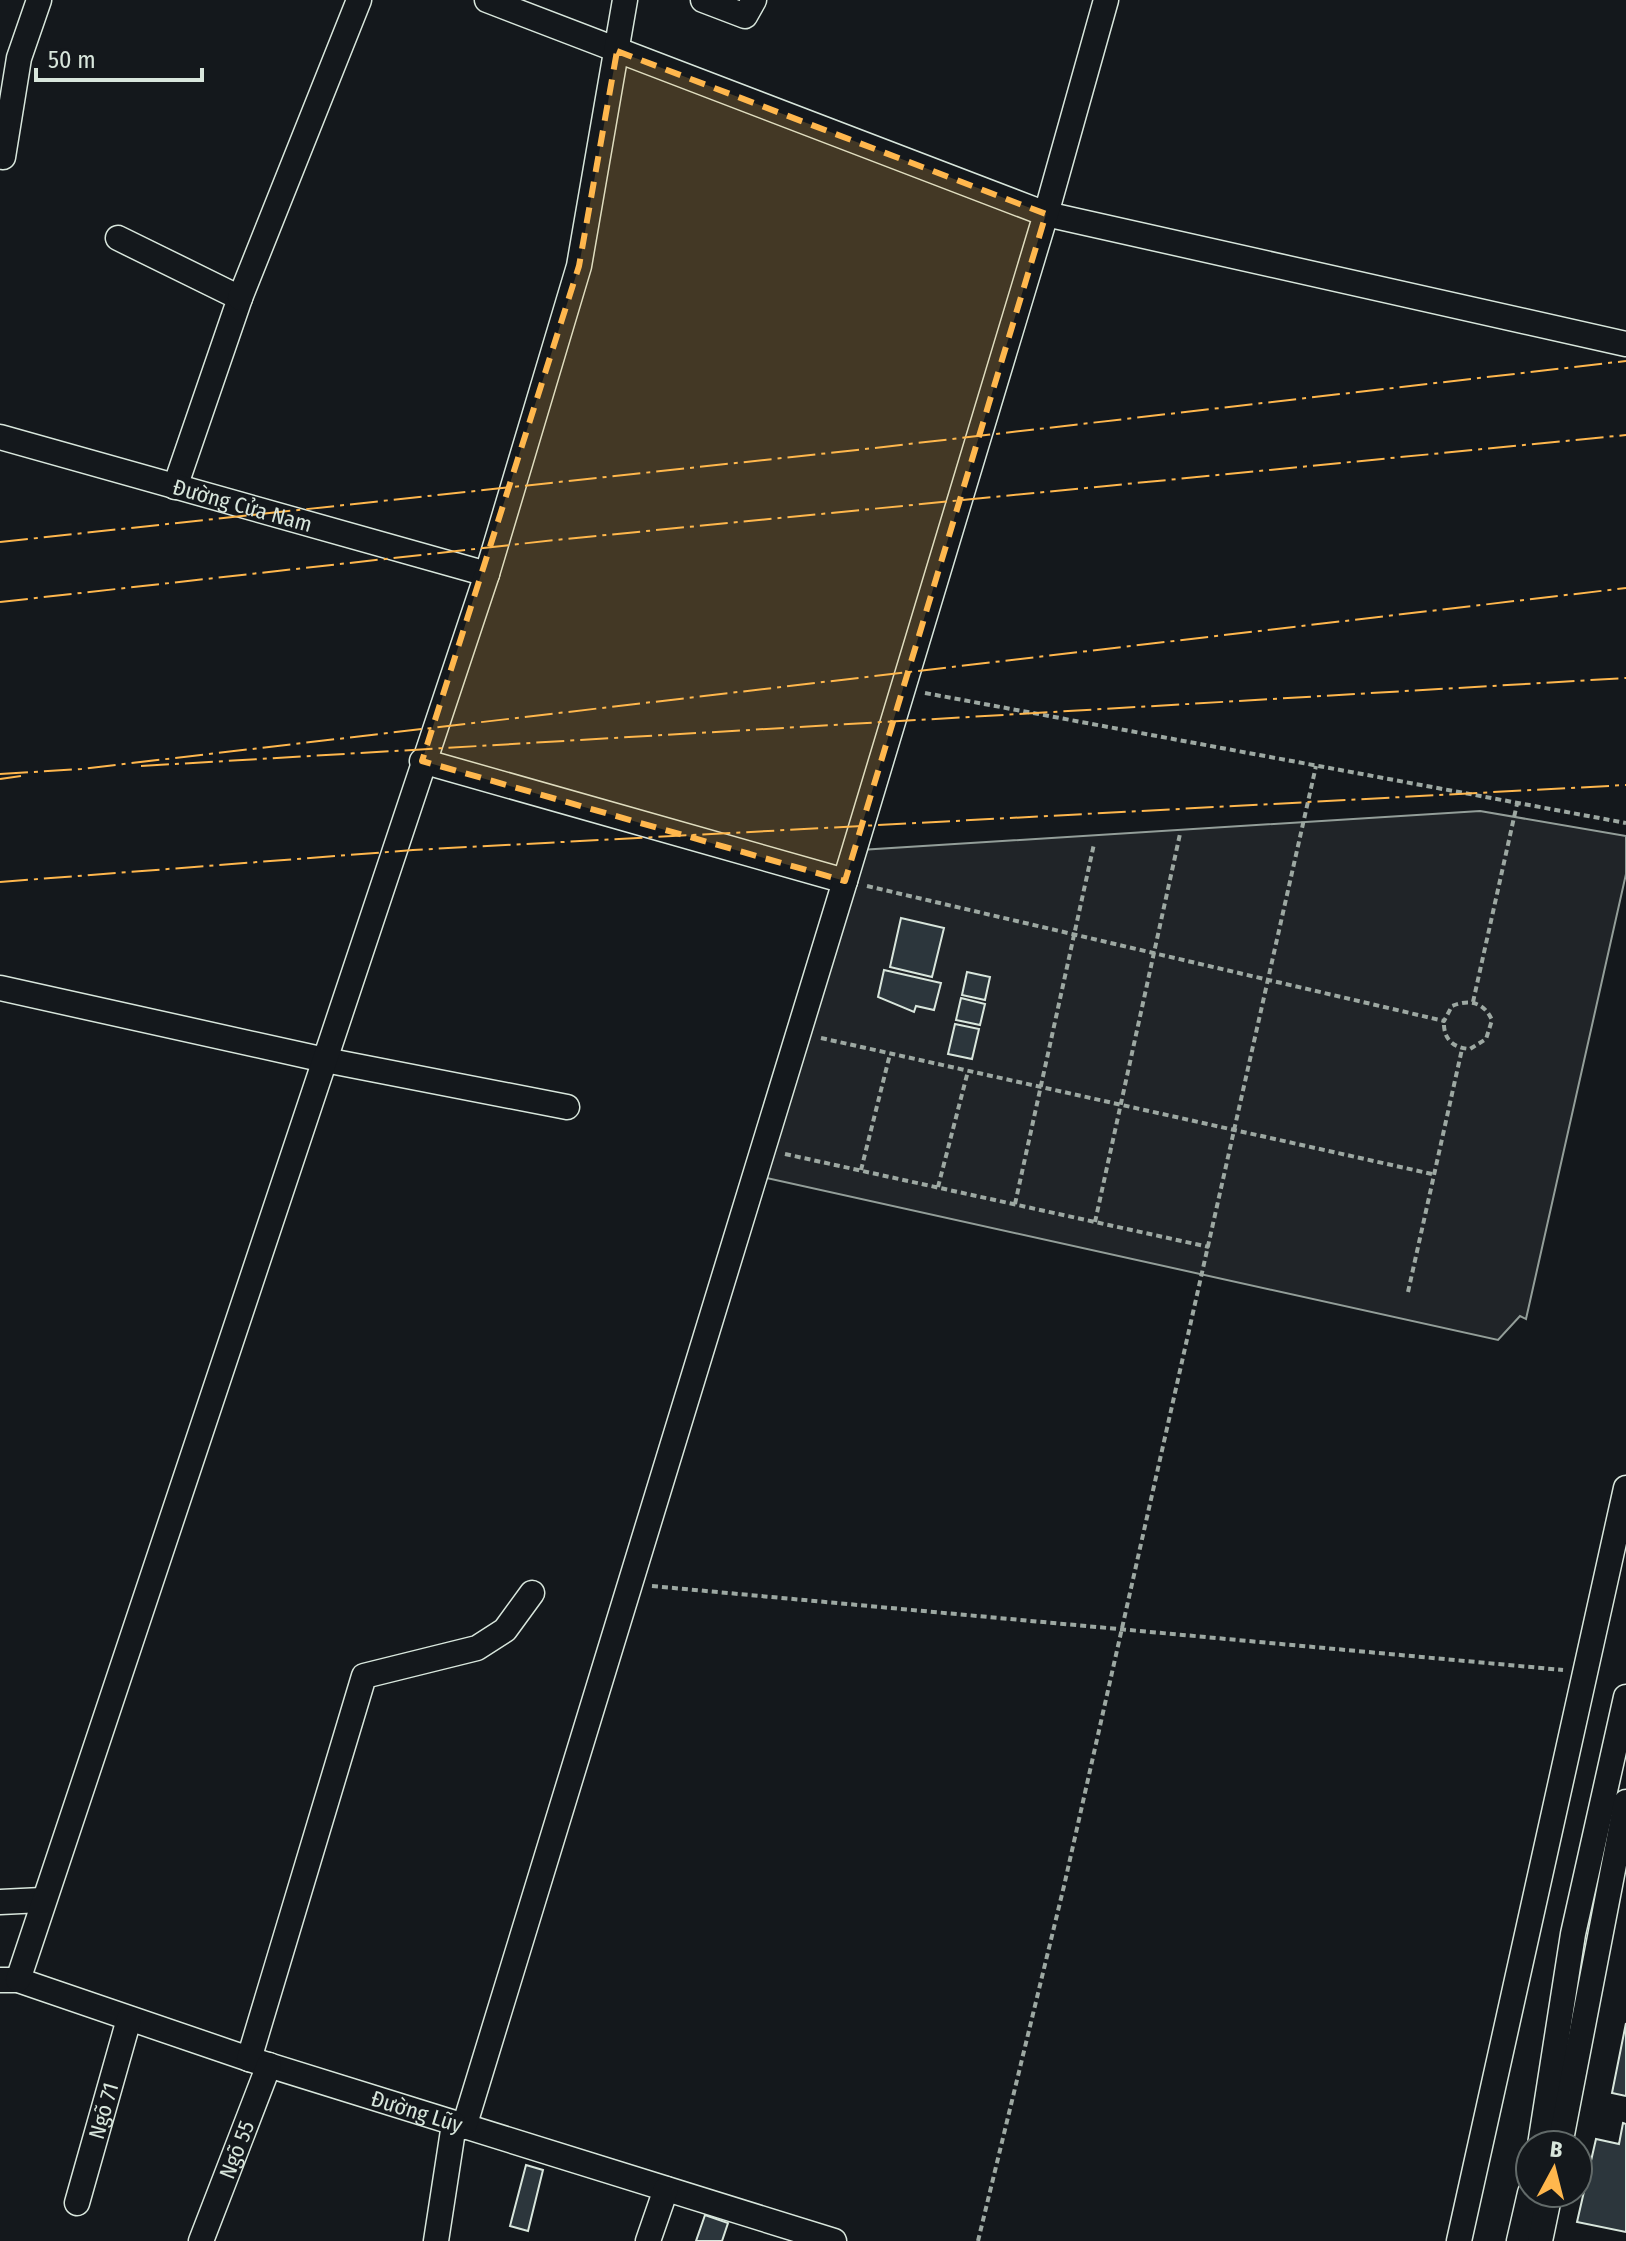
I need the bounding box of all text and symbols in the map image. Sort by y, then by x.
scale bar [36,32,202,82]
text: 50 m [48,46,96,74]
street label: Đường Cửa Nam [170,473,315,538]
street label: Ngõ 71 [82,2079,124,2142]
street label: Đường Lũy [368,2084,466,2138]
street label: Ngõ 55 [213,2117,260,2183]
north arrow [1514,2129,1594,2209]
text: B [1549,2135,1564,2164]

